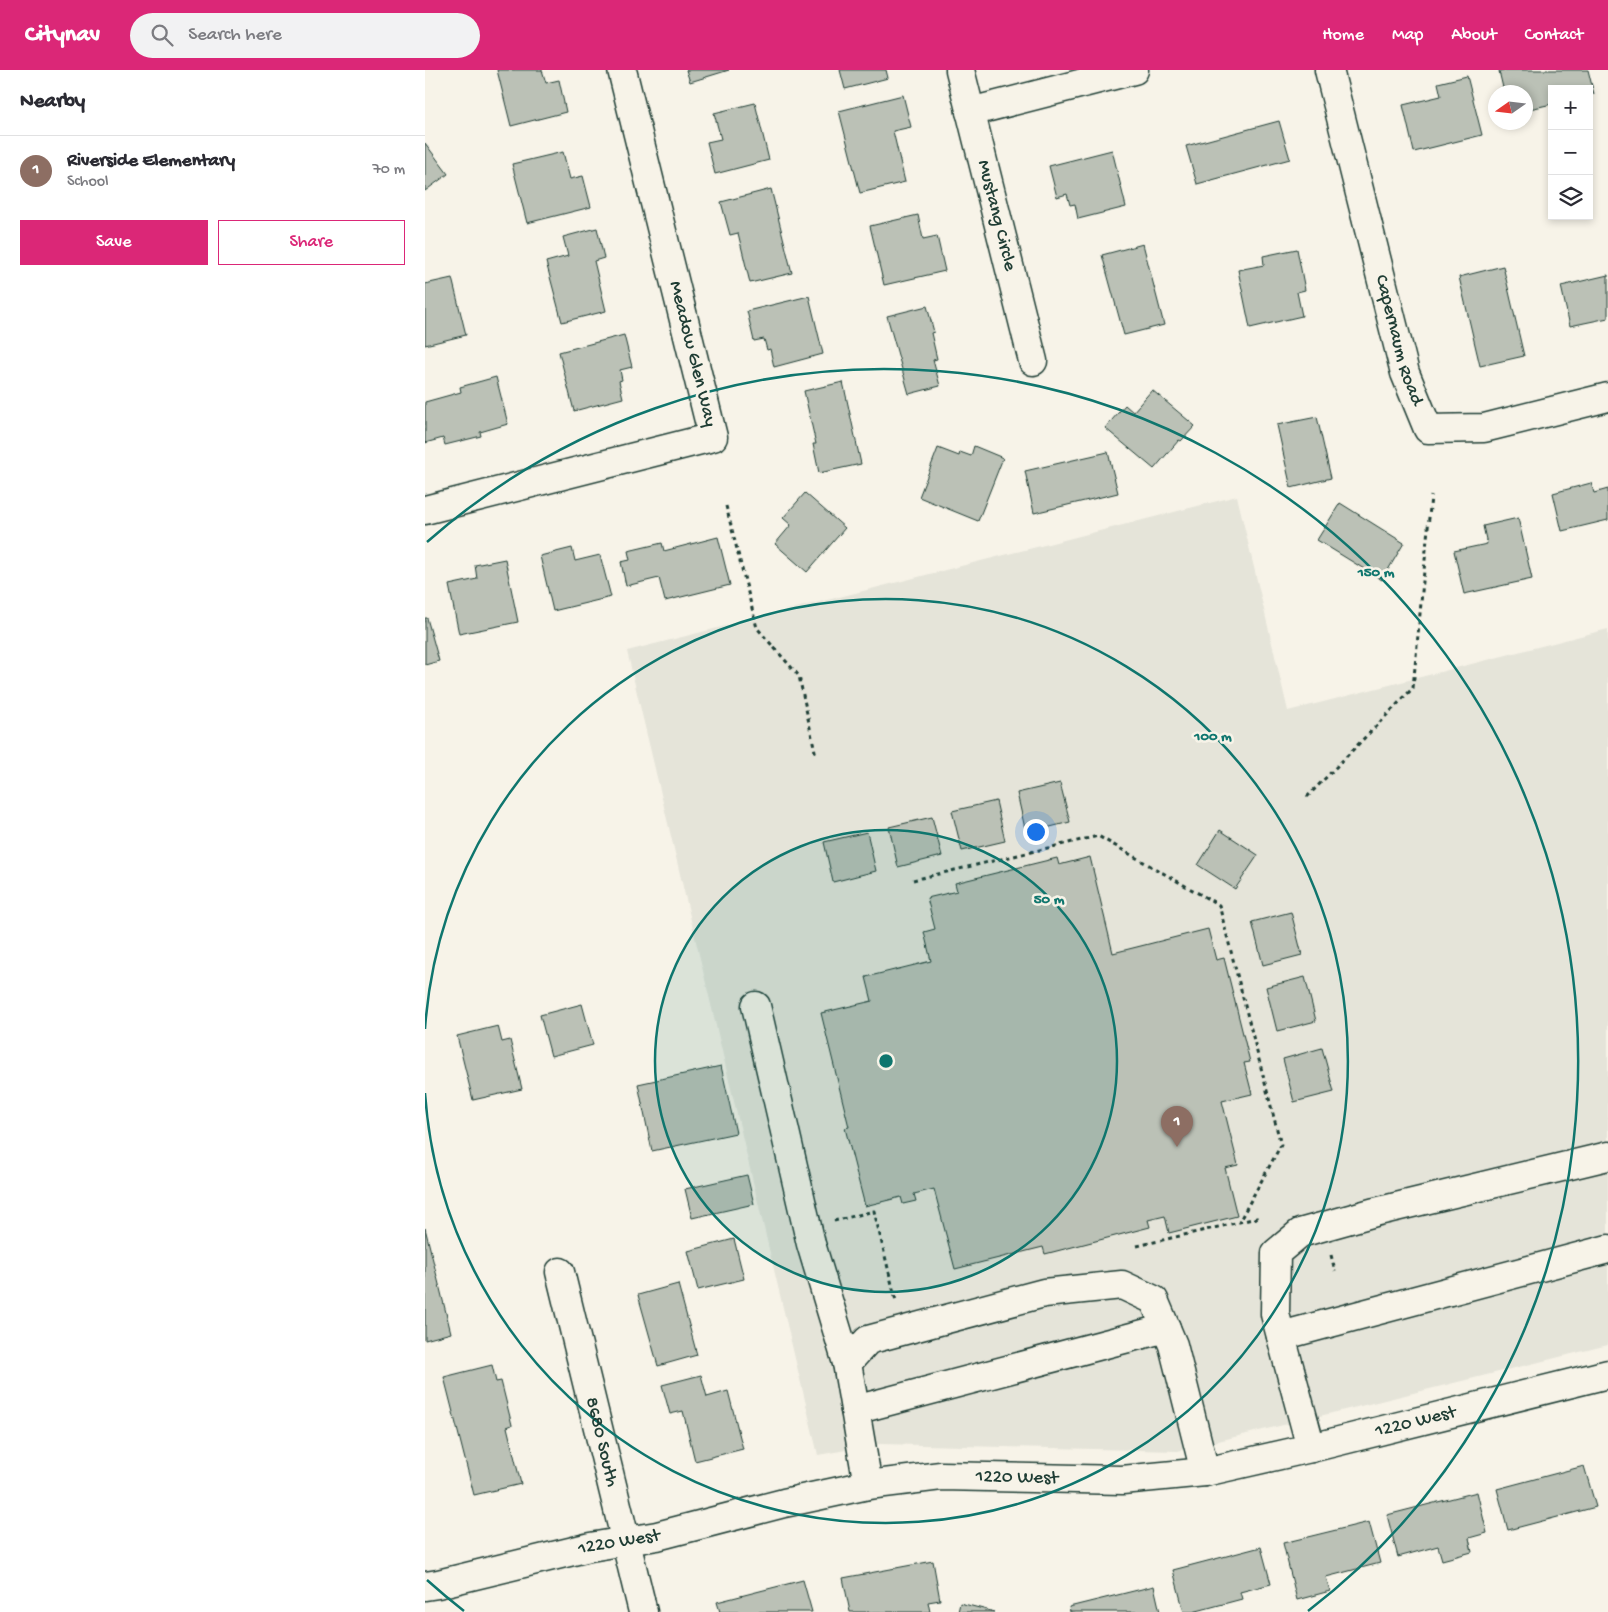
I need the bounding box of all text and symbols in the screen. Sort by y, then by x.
search box [130,13,480,58]
text: Citynav [25,21,100,50]
icon: search [148,21,176,49]
text: Search here [188,24,282,47]
text: Home [1322,25,1364,46]
text: Map [1392,25,1423,46]
text: About [1451,25,1497,46]
text: Contact [1525,25,1583,46]
north arrow [1488,85,1533,130]
map controls [1548,85,1593,220]
button: + [1548,85,1593,130]
text: Nearby [20,90,85,115]
button: − [1548,130,1593,175]
text: Riverside Elementary [67,150,235,173]
street label: Mustang Circle [972,158,1021,273]
text: 1 [33,161,39,180]
text: 70 m [372,161,405,180]
text: School [67,173,109,192]
button: layers [1548,175,1593,220]
button: Save [20,220,208,265]
button: Share [218,220,405,265]
street label: Capernaum Road [1369,272,1429,411]
street label: Meadow Glen Way [663,279,721,430]
text: 150 m [1357,564,1395,582]
text: 100 m [1193,728,1232,746]
your location [1023,819,1049,845]
text: 50 m [1034,891,1065,909]
centre of rings [877,1052,895,1070]
pin: 1 [1161,1106,1193,1147]
street label: 8680 South [579,1395,624,1489]
street label: 1220 West [1372,1400,1460,1443]
street label: 1220 West [974,1465,1060,1490]
street label: 1220 West [575,1524,664,1561]

